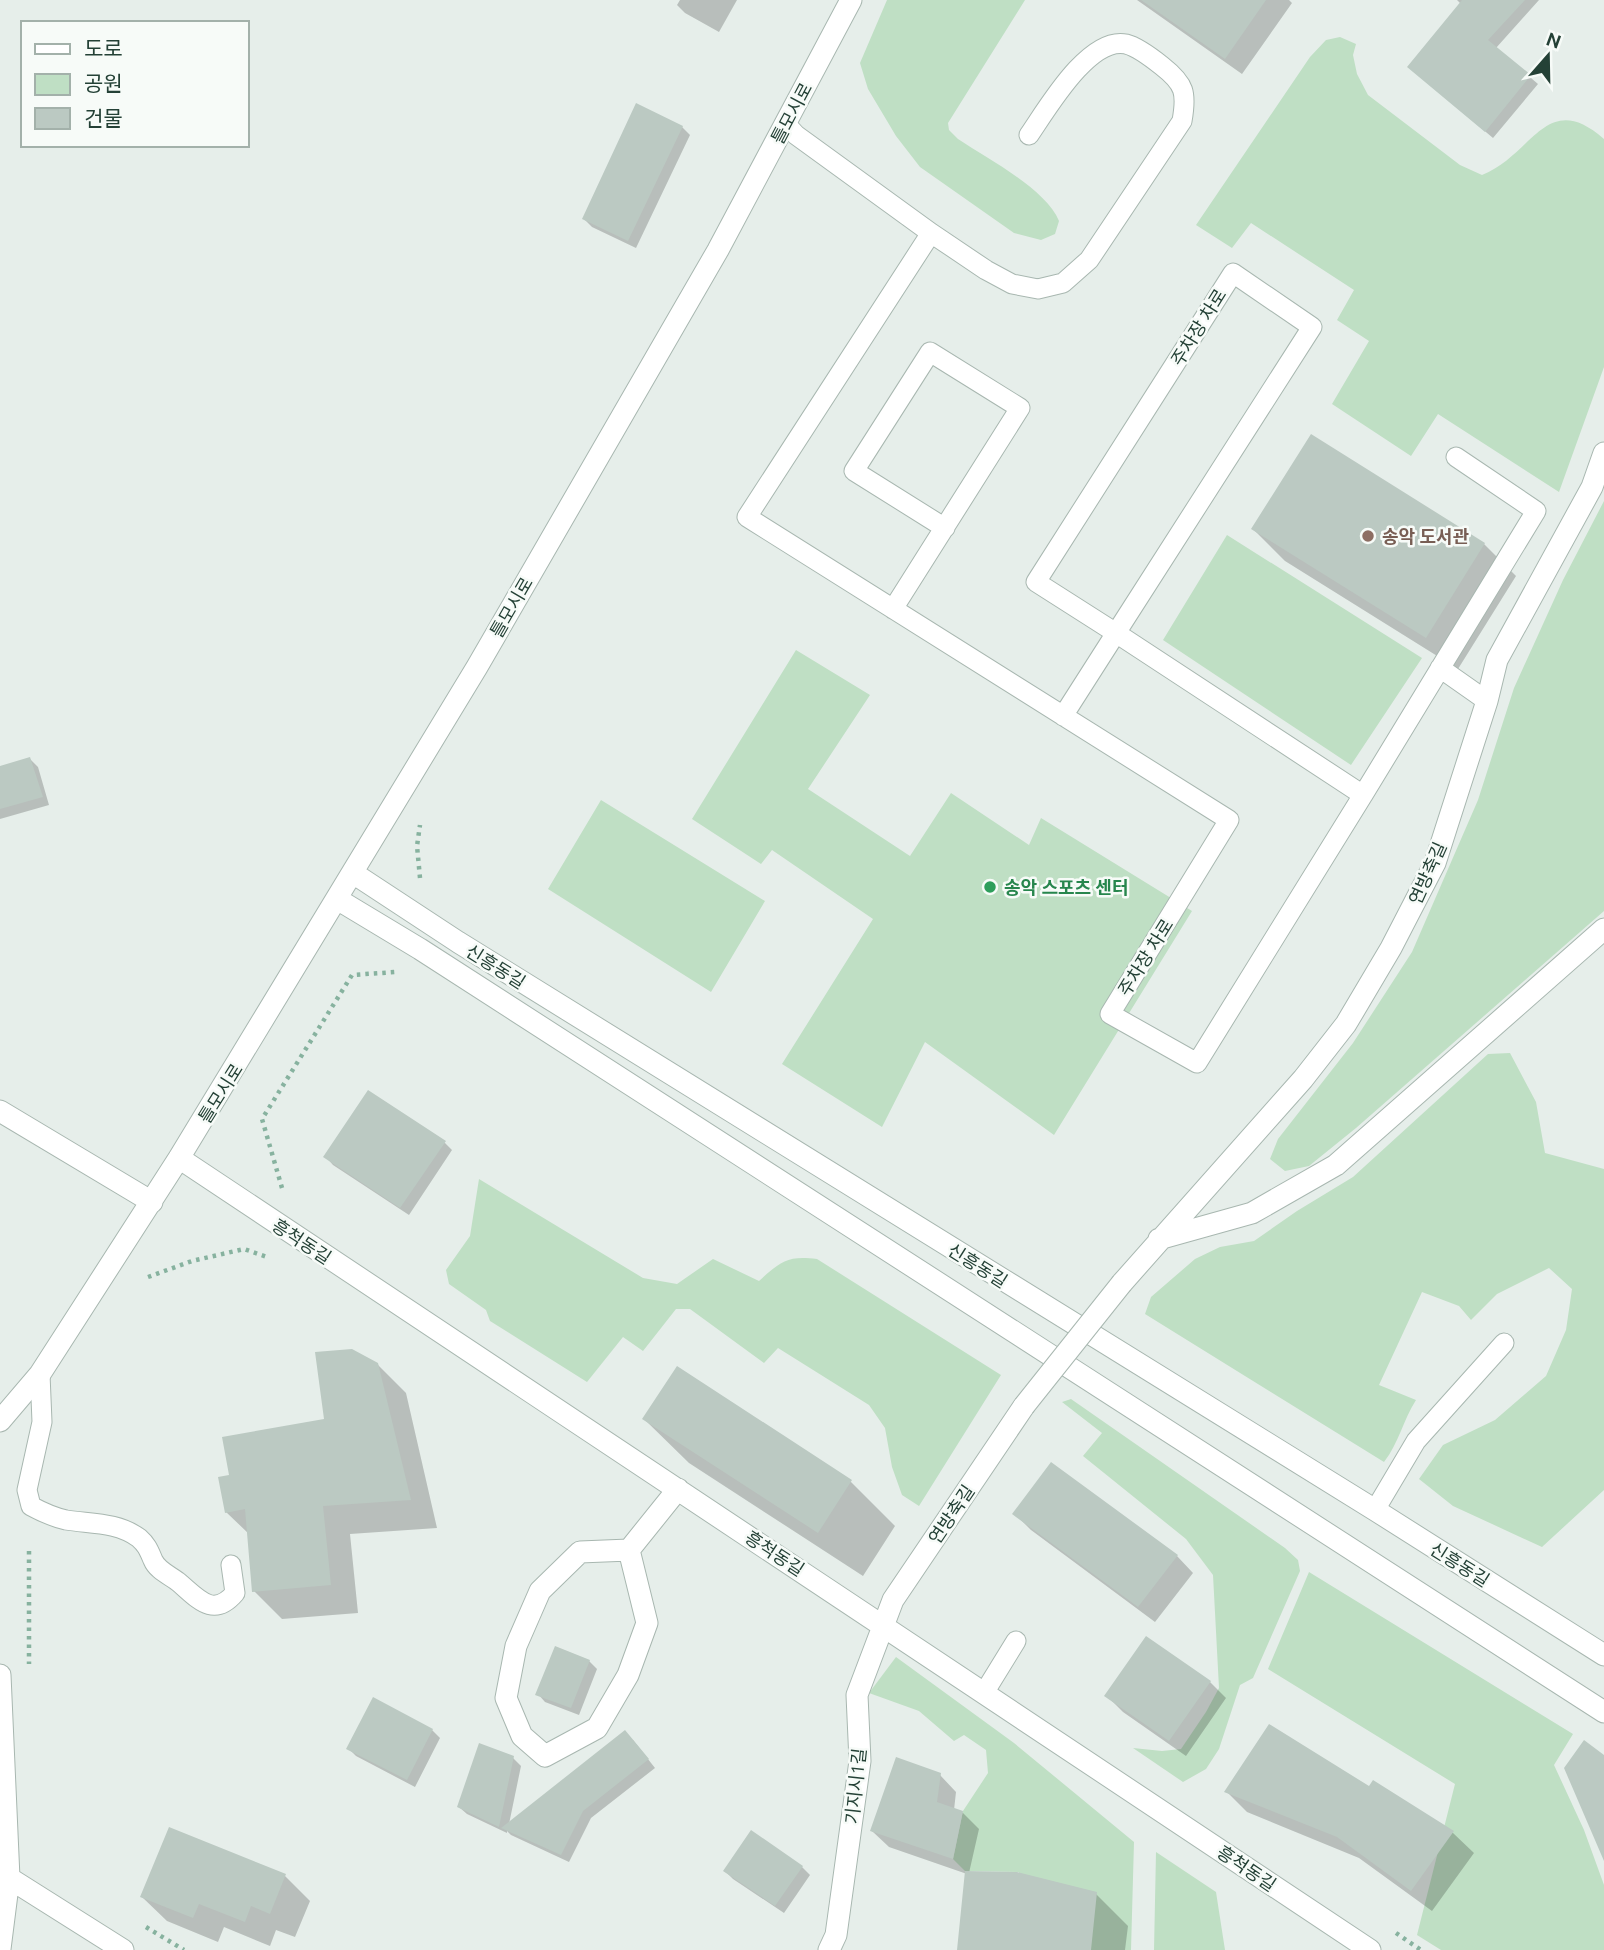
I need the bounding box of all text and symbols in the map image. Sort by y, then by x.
legend [21,21,248,147]
north arrow [1513,21,1583,91]
text: N [1543,27,1564,53]
text: 도로 [84,36,123,60]
text: 공원 [84,71,123,95]
street label: 틀모시로 [767,79,815,147]
text: 건물 [84,106,123,130]
street label: 주차장 차로 [1166,285,1230,369]
place label: 송악 도서관 [1382,526,1470,546]
marker: 송악 도서관 [1360,528,1376,544]
street label: 틀모시로 [486,573,536,641]
street label: 연방축길 [1404,839,1450,907]
place label: 송악 스포츠 센터 [1004,877,1128,897]
marker: 송악 스포츠 센터 [982,879,998,895]
street label: 주차장 차로 [1113,915,1177,999]
street label: 신흥동길 [463,940,529,992]
street label: 틀모시로 [194,1060,246,1126]
street label: 흥척동길 [269,1215,335,1267]
street label: 신흥동길 [945,1239,1011,1291]
street label: 연방축길 [924,1481,978,1547]
street label: 흥척동길 [742,1527,808,1579]
street label: 신흥동길 [1427,1538,1493,1590]
street label: 기지시1길 [841,1747,869,1825]
street label: 흥척동길 [1214,1841,1280,1895]

